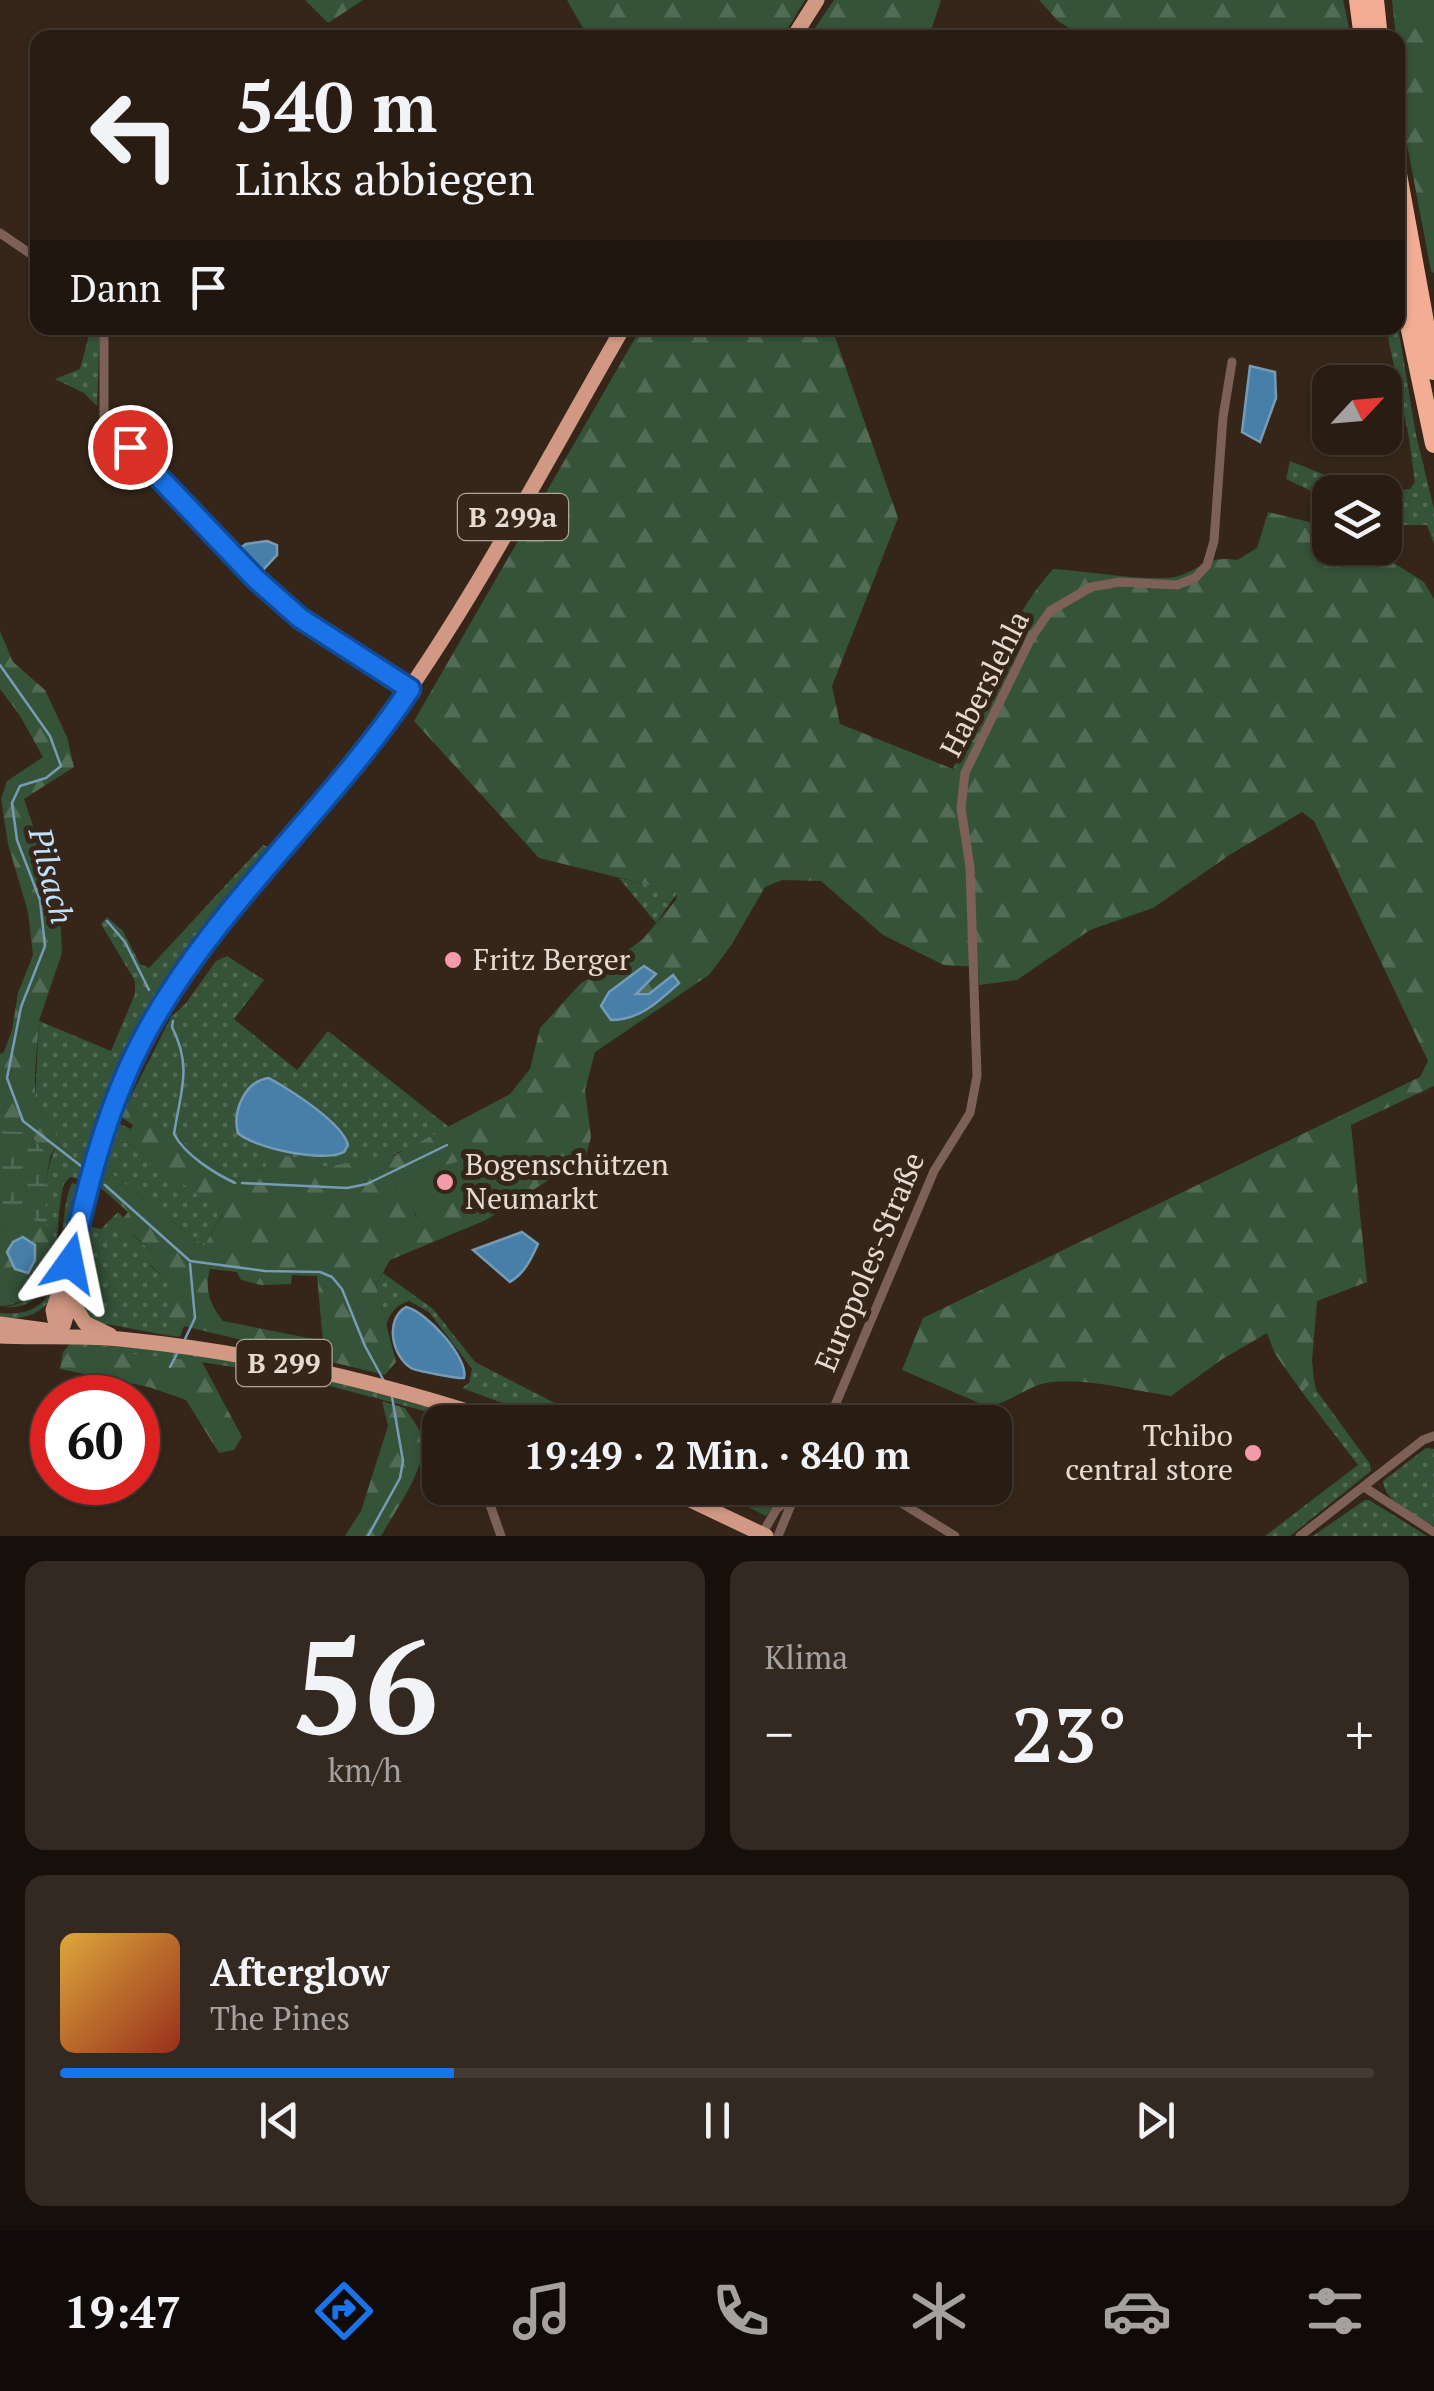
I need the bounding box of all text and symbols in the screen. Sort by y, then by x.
text: 540 m [235,59,437,152]
icon: left [70,70,200,200]
text: Links abbiegen [235,148,535,208]
icon: arrive [181,260,236,315]
text: Dann [70,263,161,313]
north arrow [1312,365,1402,455]
map controls [1312,365,1402,565]
pin [88,405,173,490]
icon: arrive [103,420,158,475]
button: layers [1312,475,1402,565]
road number: B 299a [458,494,568,540]
street label: Haberslehla [930,604,1038,763]
water label: Pilsach [19,822,84,928]
place label: Fritz Berger [473,939,631,979]
marker: Fritz Berger [442,949,464,971]
place label: Bogenschützen Neumarkt [465,1144,669,1218]
street label: Europoles-Straße [805,1146,933,1377]
marker: Bogenschützen Neumarkt [434,1171,456,1193]
position arrow [18,1211,122,1315]
road number: B 299 [236,1340,332,1386]
speed limit sign: 60 [30,1375,160,1505]
place label: Tchibo central store [1065,1415,1233,1489]
text: 19:49 · 2 Min. · 840 m [524,1430,910,1480]
marker: Tchibo central store [1242,1442,1264,1464]
text: 56 [291,1598,438,1770]
text: Klima [765,1636,848,1678]
text: 23° [1011,1684,1127,1783]
text: − [765,1697,794,1770]
text: + [1345,1697,1374,1770]
text: km/h [328,1749,402,1791]
text: Afterglow [210,1947,390,1997]
text: The Pines [210,1997,350,2039]
icon: previous [252,2093,307,2148]
icon: pause [690,2093,745,2148]
icon: next [1128,2093,1183,2148]
icon: directions [309,2276,379,2346]
icon: music [507,2276,577,2346]
icon: phone [706,2276,776,2346]
icon: climate [904,2276,974,2346]
icon: car [1102,2276,1172,2346]
icon: filters [1300,2276,1370,2346]
text: 19:47 [64,2281,181,2341]

